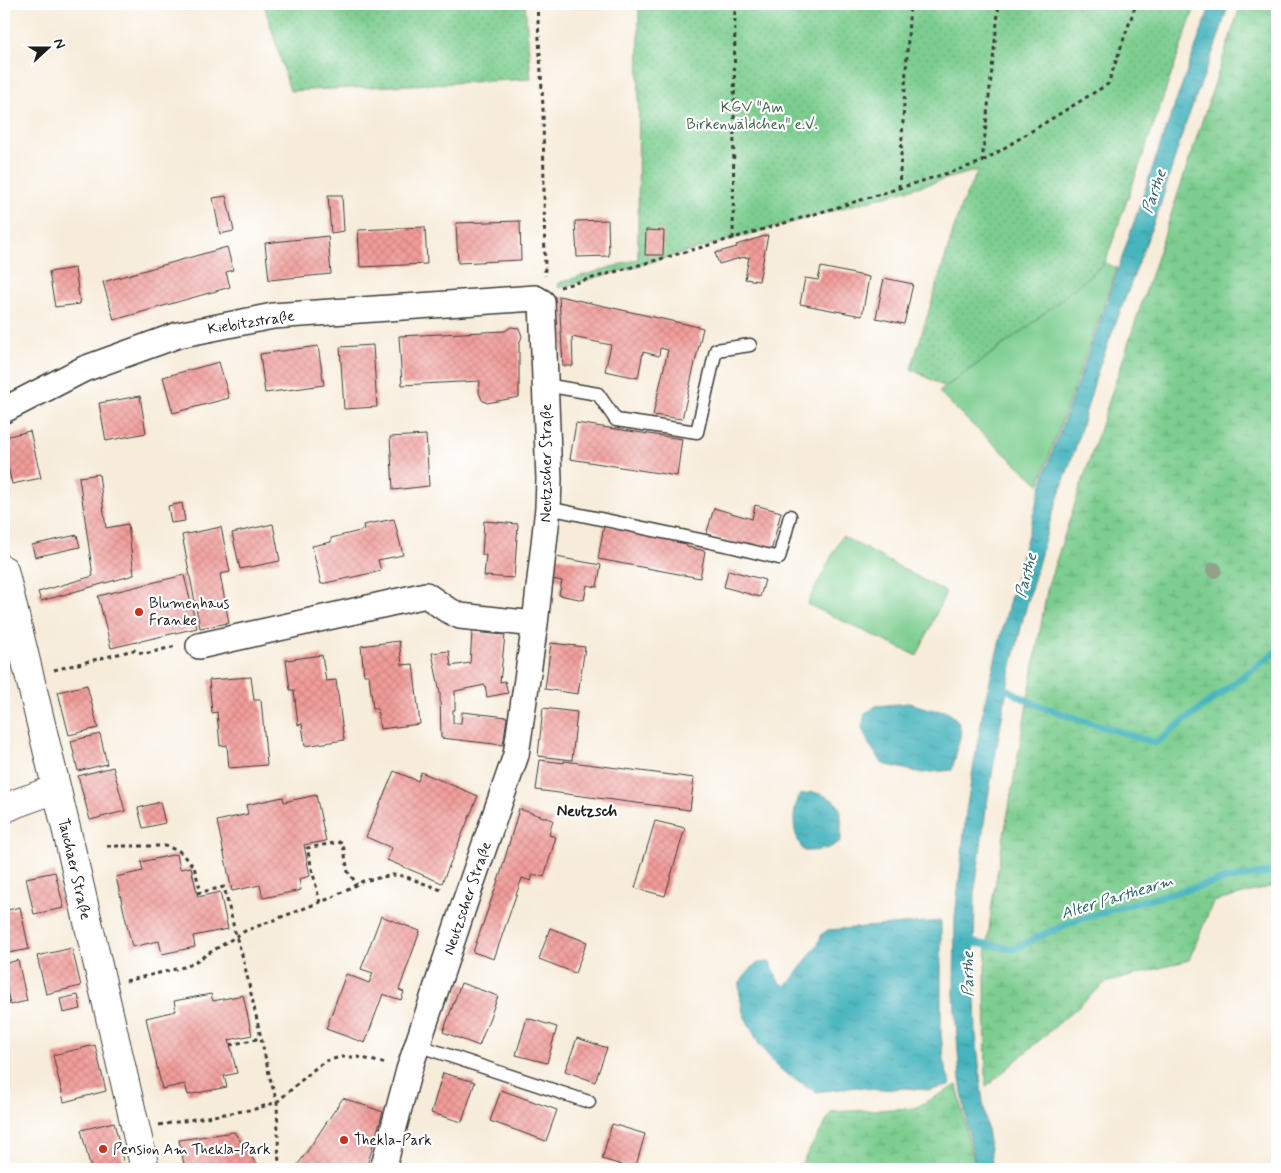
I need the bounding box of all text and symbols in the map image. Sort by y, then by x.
north arrow [22,22,72,72]
text: N [49,36,69,51]
park label: KGV "Am Birkenwäldchen" e.V. [686,98,818,135]
water label: Parthe [1137,166,1172,216]
street label: Kiebitzstraße [206,306,296,340]
street label: Neutzscher Straße [537,404,557,522]
water label: Parthe [1010,550,1043,600]
place label: Blumenhaus Franke [149,594,230,631]
marker: Blumenhaus Franke [133,606,145,618]
district label: Neutzsch [557,801,618,822]
street label: Tauchaer Straße [53,817,95,922]
street label: Neutzscher Straße [439,839,497,958]
water label: Alter Parthearm [1059,870,1176,924]
water label: Parthe [958,950,979,997]
place label: Thekla-Park [354,1131,432,1151]
marker: Thekla-Park [338,1134,350,1146]
place label: Pension Am Thekla-Park [113,1140,270,1160]
marker: Pension Am Thekla-Park [97,1143,109,1155]

